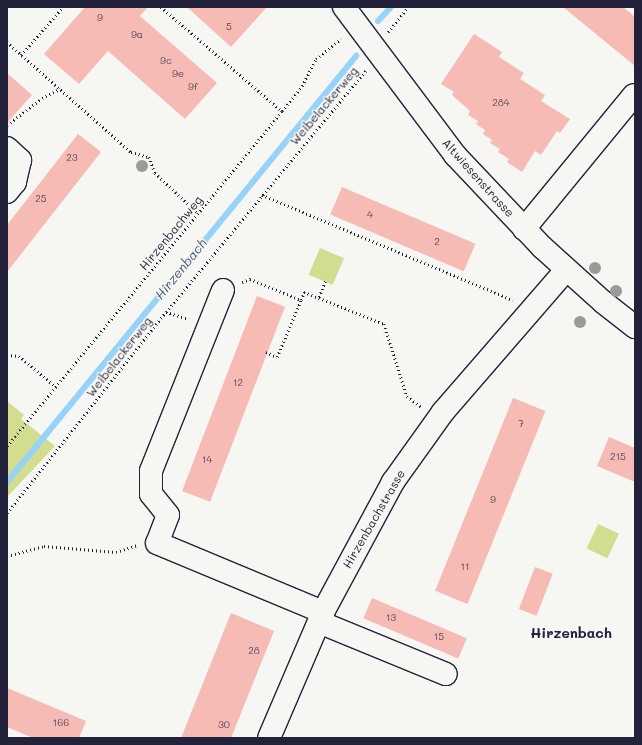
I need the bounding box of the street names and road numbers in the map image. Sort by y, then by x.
street label: Weibelackerweg [287,64,361,148]
street label: Altwiesenstrasse [439,136,517,220]
street label: Hirzenbachweg [137,193,205,273]
street label: Weibelackerweg [83,314,155,400]
street label: Hirzenbachstrasse [340,467,408,571]

